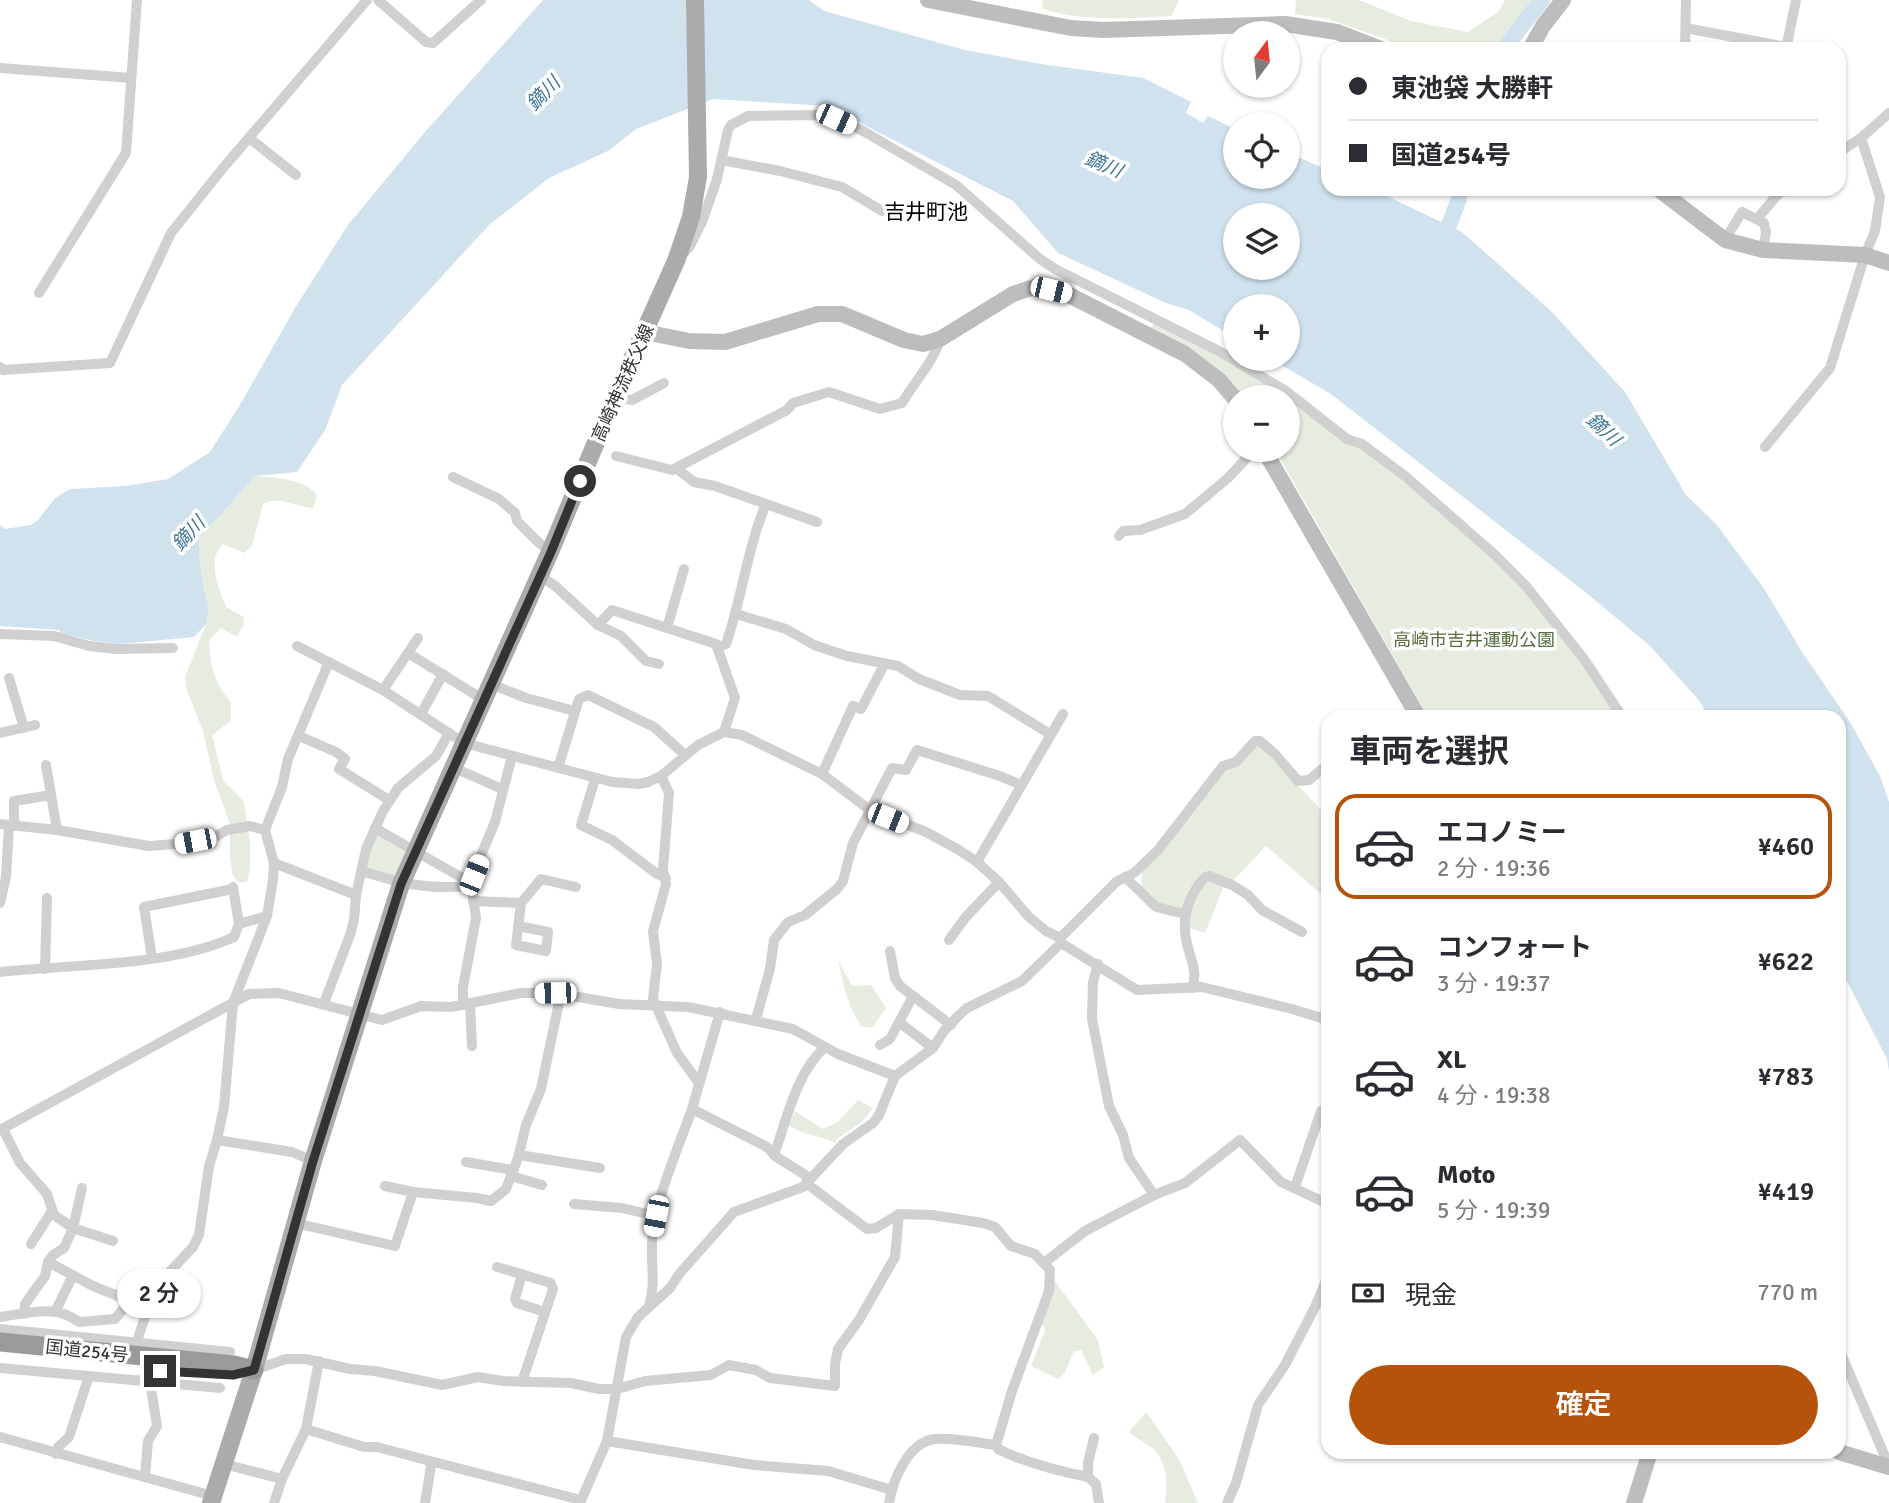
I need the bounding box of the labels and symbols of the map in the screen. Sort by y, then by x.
north arrow [1223,21,1300,98]
water label: 鏑川 [522,70,567,116]
car [813,101,860,137]
water label: 鏑川 [1081,146,1128,184]
district label: 吉井町池 [884,199,968,225]
car [1029,275,1074,305]
street label: 高崎神流秩父線 [587,321,659,445]
water label: 鏑川 [1581,408,1627,453]
route start [564,465,596,497]
water label: 鏑川 [167,510,212,556]
park label: 高崎市吉井運動公園 [1393,629,1555,651]
car [865,800,912,836]
car [173,827,218,855]
car [457,852,492,898]
car [534,982,577,1004]
car [642,1193,671,1239]
callout: 2 分 [118,1270,202,1318]
street label: 国道254号 [44,1336,130,1366]
route end [144,1355,176,1387]

